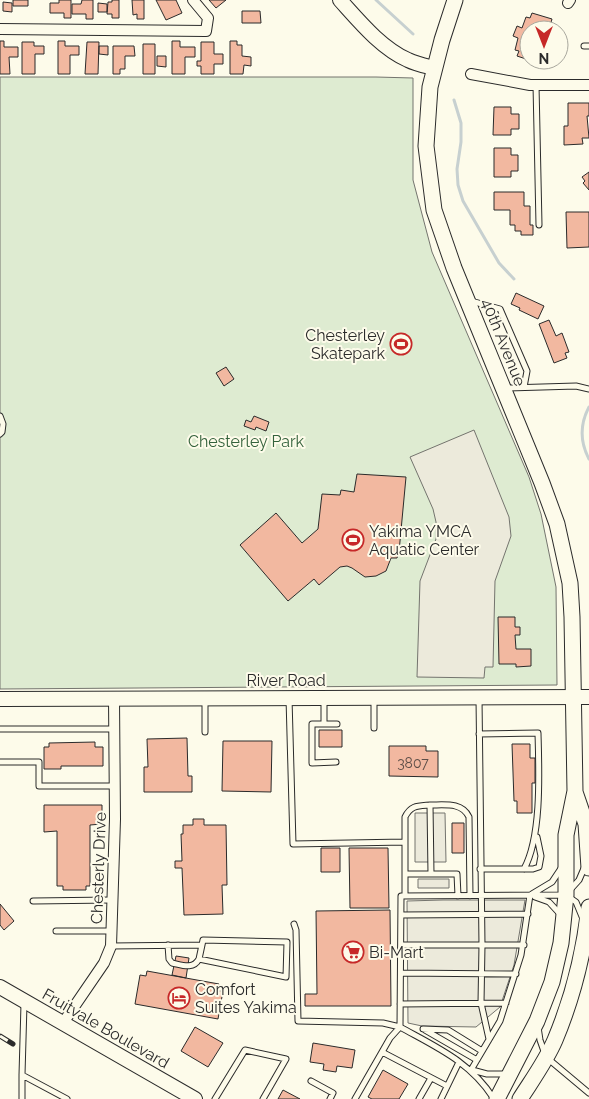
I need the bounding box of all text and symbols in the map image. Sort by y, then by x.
north arrow [519,20,569,70]
text: N [539,50,549,66]
street label: 40th Avenue [477,296,530,389]
place label: Chesterley Skatepark [305,326,386,363]
sports icon: Chesterley Skatepark [389,332,413,356]
park label: Chesterley Park [188,432,305,451]
place label: Yakima YMCA Aquatic Center [369,522,480,559]
sports icon: Yakima YMCA Aquatic Center [341,528,365,552]
street label: River Road [246,671,326,690]
house number: 3807 [397,755,429,771]
street label: Chesterly Drive [87,812,110,924]
supermarket icon: Bi-Mart [341,940,365,964]
place label: Bi-Mart [369,943,424,962]
place label: Comfort Suites Yakima [195,980,297,1017]
street label: Fruitvale Boulevard [39,984,173,1072]
hotel icon: Comfort Suites Yakima [167,986,191,1010]

